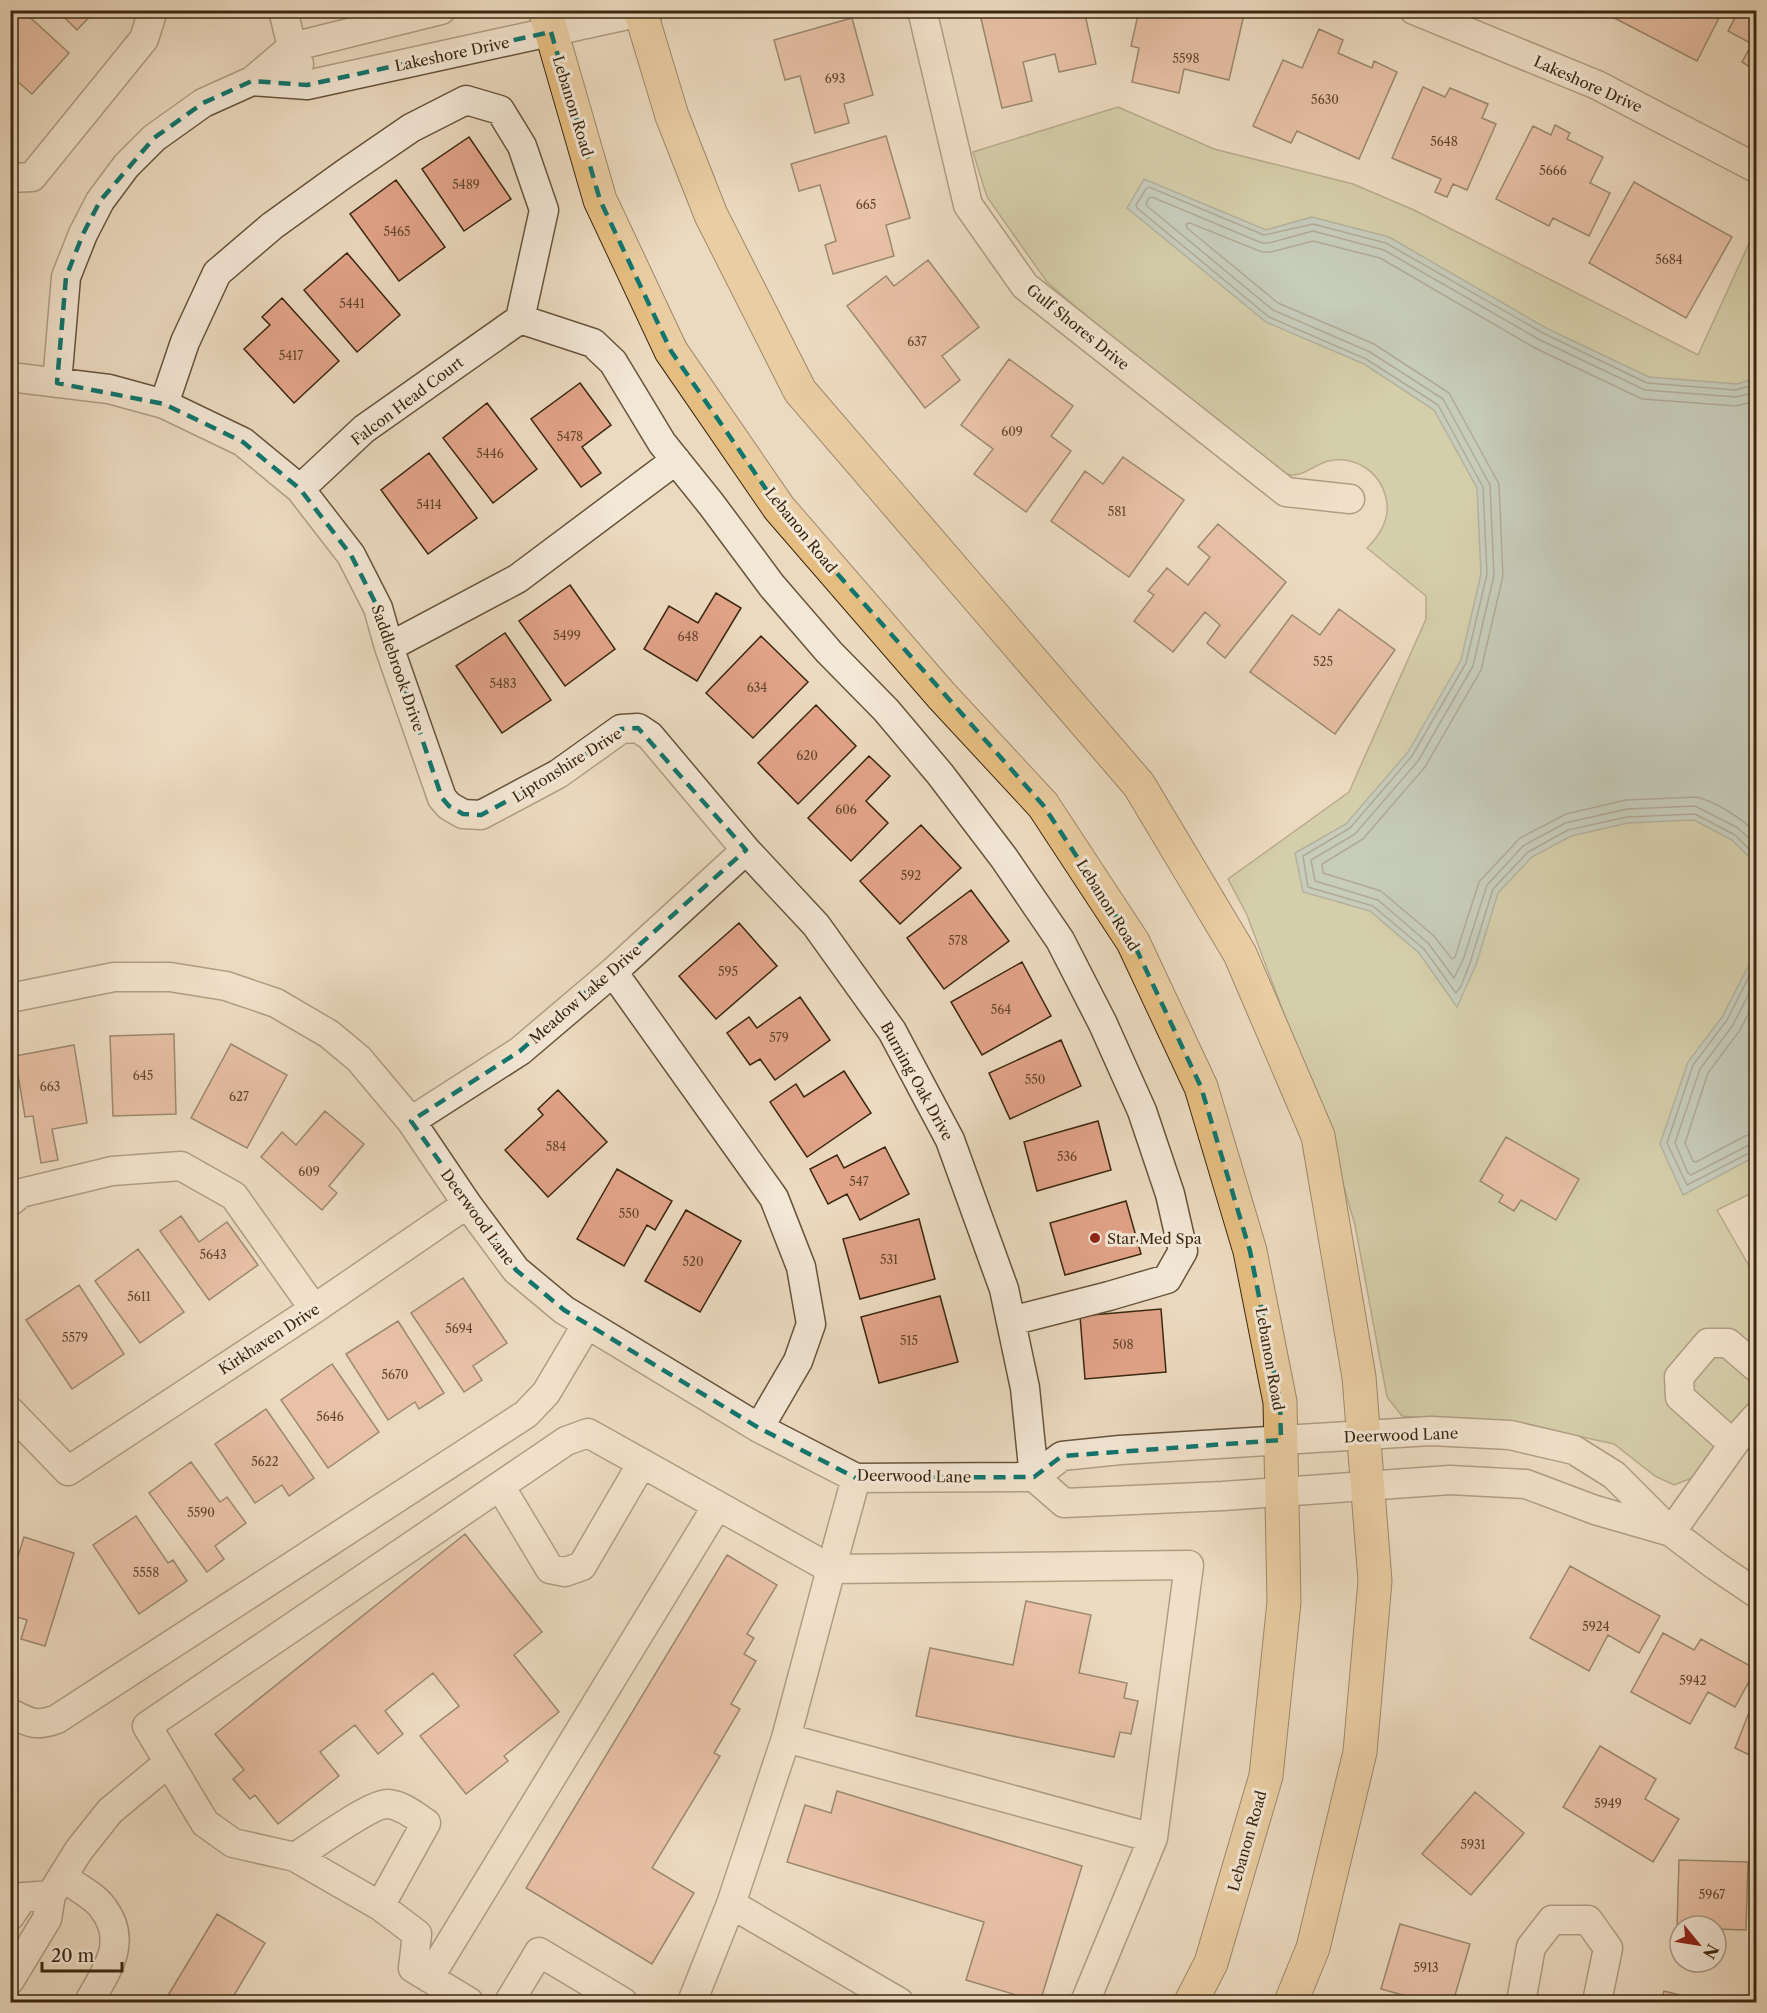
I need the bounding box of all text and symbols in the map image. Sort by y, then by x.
street label: Lakeshore Drive [393,33,511,75]
house number: 5598 [1172,51,1200,66]
street label: Lakeshore Drive [1531,52,1645,116]
street label: Lebanon Road [549,53,597,159]
house number: 693 [825,71,845,86]
house number: 5630 [1311,92,1339,107]
house number: 5648 [1430,134,1458,149]
house number: 5666 [1539,163,1567,178]
house number: 5489 [452,177,480,192]
house number: 665 [856,197,876,212]
house number: 5465 [384,224,411,239]
house number: 5684 [1655,252,1683,267]
street label: Gulf Shores Drive [1023,280,1133,374]
house number: 5441 [339,296,365,311]
house number: 637 [907,334,927,349]
house number: 5417 [279,348,303,363]
street label: Falcon Head Court [347,352,467,449]
house number: 609 [1001,424,1023,439]
house number: 5478 [557,429,583,444]
house number: 5446 [476,446,504,461]
street label: Lebanon Road [761,484,841,576]
house number: 5414 [416,497,442,512]
house number: 581 [1108,504,1126,519]
street label: Saddlebrook Drive [367,602,429,734]
house number: 5499 [553,628,581,643]
house number: 648 [677,629,699,644]
house number: 525 [1313,654,1333,669]
house number: 5483 [489,676,517,691]
house number: 634 [747,680,767,695]
street label: Liptonshire Drive [509,724,625,806]
house number: 620 [796,748,818,763]
house number: 606 [835,802,857,817]
street label: Lebanon Road [1072,856,1144,954]
house number: 592 [901,868,921,883]
house number: 578 [948,933,968,948]
street label: Meadow Lake Drive [525,940,645,1048]
house number: 595 [718,964,738,979]
house number: 564 [991,1002,1011,1017]
street label: Burning Oak Drive [876,1018,958,1144]
house number: 579 [769,1030,789,1045]
house number: 645 [133,1068,153,1083]
house number: 550 [1025,1072,1045,1087]
house number: 663 [40,1079,60,1094]
house number: 627 [229,1089,249,1104]
house number: 584 [546,1139,566,1154]
house number: 536 [1057,1149,1077,1164]
house number: 609 [298,1164,320,1179]
street label: Deerwood Lane [437,1165,519,1269]
house number: 547 [849,1174,869,1189]
house number: 550 [619,1206,639,1221]
place label: Star Med Spa [1107,1229,1202,1248]
marker: Star Med Spa [1088,1231,1102,1245]
house number: 5643 [199,1247,227,1262]
house number: 531 [880,1252,898,1267]
house number: 520 [682,1254,704,1269]
house number: 5611 [127,1289,151,1304]
street label: Kirkhaven Drive [215,1299,323,1379]
street label: Lebanon Road [1252,1306,1288,1412]
house number: 5694 [445,1321,473,1336]
house number: 5579 [62,1330,88,1345]
house number: 515 [900,1333,918,1348]
house number: 508 [1112,1337,1134,1352]
house number: 5670 [382,1367,408,1382]
house number: 5646 [316,1409,344,1424]
street label: Deerwood Lane [1344,1424,1458,1446]
house number: 5622 [251,1454,279,1469]
street label: Deerwood Lane [857,1466,971,1486]
house number: 5590 [187,1505,215,1520]
house number: 5558 [133,1565,159,1580]
house number: 5924 [1582,1619,1610,1634]
house number: 5942 [1679,1673,1707,1688]
street label: Lebanon Road [1223,1788,1271,1894]
house number: 5949 [1594,1796,1622,1811]
house number: 5931 [1460,1837,1486,1852]
house number: 5967 [1699,1887,1725,1902]
north arrow [1668,1914,1728,1974]
scale bar [42,1935,122,1973]
text: N [1699,1940,1723,1963]
text: 20 m [51,1945,95,1967]
house number: 5913 [1413,1960,1439,1975]

